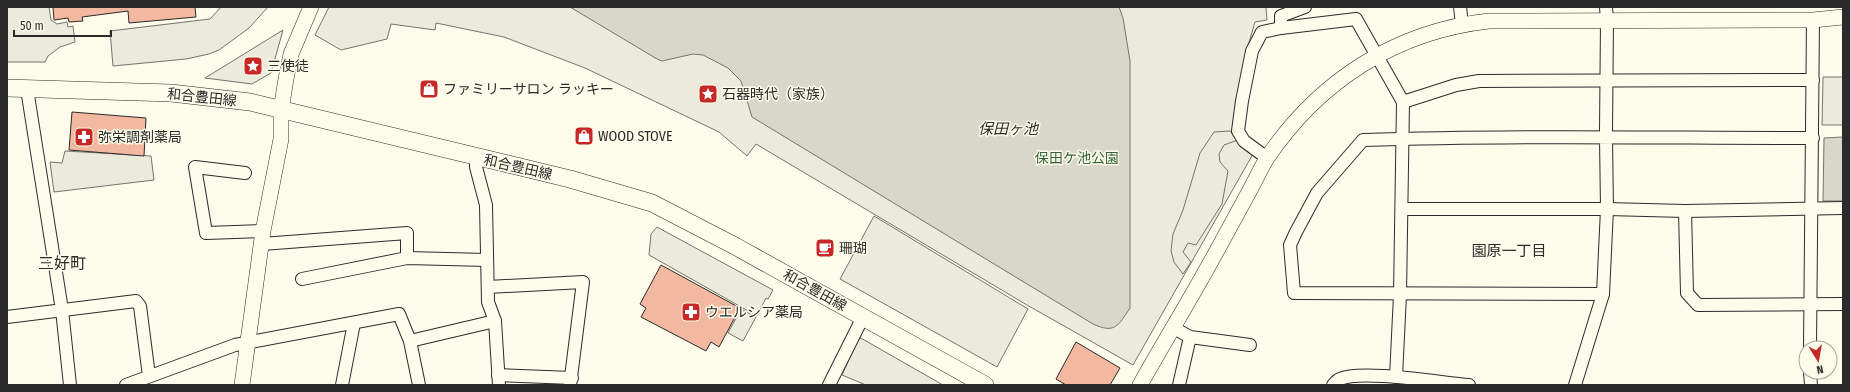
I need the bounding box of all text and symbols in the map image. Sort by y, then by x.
scale bar [14,12,111,38]
text: 50 m [20,19,44,33]
place icon: 三使徒 [242,55,264,77]
place label: 三使徒 [267,58,309,75]
shop icon: ファミリーサロン ラッキー [418,78,440,100]
place label: ファミリーサロン ラッキー [443,81,614,98]
place icon: 石器時代（家族） [697,83,719,105]
street label: 和合豊田線 [166,85,238,110]
place label: 石器時代（家族） [722,86,834,103]
water label: 保田ヶ池 [978,120,1040,138]
shop icon: WOOD STOVE [573,125,595,147]
pharmacy icon: 弥栄調剤薬局 [73,126,95,148]
place label: WOOD STOVE [598,128,673,145]
place label: 弥栄調剤薬局 [98,129,182,146]
park label: 保田ケ池公園 [1035,150,1119,167]
street label: 和合豊田線 [482,151,554,184]
cafe icon: 珊瑚 [814,237,836,259]
place label: 珊瑚 [839,240,867,257]
district label: 園原一丁目 [1471,242,1547,260]
district label: 三好町 [38,254,86,273]
street label: 和合豊田線 [780,266,849,315]
pharmacy icon: ウエルシア薬局 [680,301,702,323]
place label: ウエルシア薬局 [705,304,803,321]
north arrow [1798,340,1838,380]
text: N [1815,362,1824,376]

